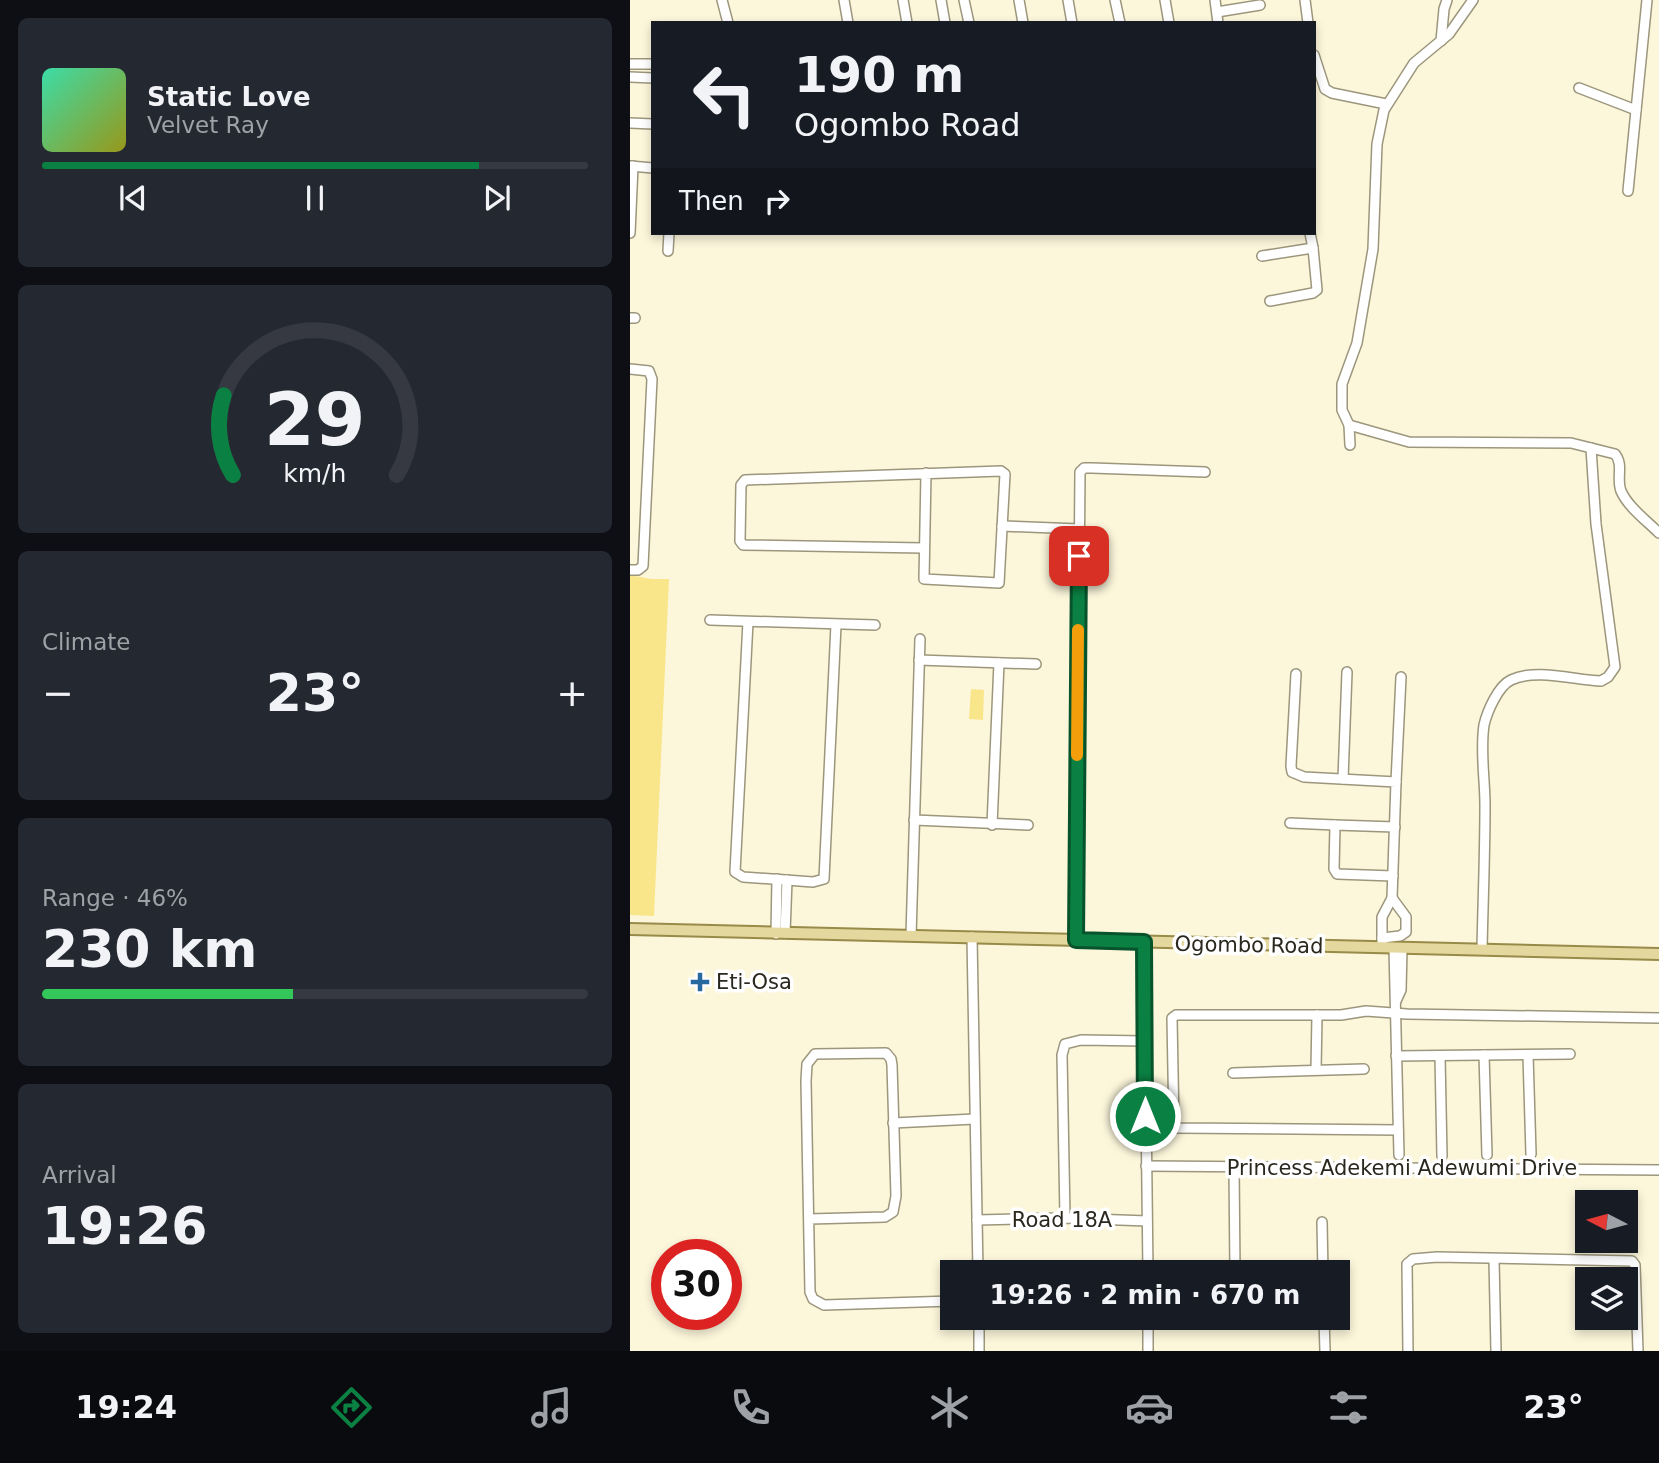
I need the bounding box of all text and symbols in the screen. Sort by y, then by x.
text: 190 m [794,47,964,104]
icon: left [679,49,770,140]
text: Static Love [147,82,311,112]
text: Ogombo Road [794,106,1021,144]
text: Velvet Ray [147,112,269,138]
icon: previous [114,179,152,217]
icon: pause [296,179,334,217]
icon: next [478,179,516,217]
icon: right [758,182,796,220]
text: Then [679,186,744,216]
text: 29 [264,377,366,462]
text: km/h [283,459,347,488]
pin [1049,526,1109,586]
icon: arrive [1060,537,1098,575]
text: Climate [42,629,131,655]
text: 23° [266,663,364,723]
text: − [42,671,74,715]
text: + [556,671,588,715]
text: Range · 46% [42,885,188,911]
text: 230 km [42,919,257,979]
street label: Ogombo Road [1174,932,1324,958]
place label: Eti-Osa [716,970,792,994]
marker: Eti-Osa [690,972,710,992]
position arrow [1108,1079,1182,1153]
street label: Princess Adekemi Adewumi Drive [1227,1156,1577,1180]
text: Arrival [42,1162,117,1188]
north arrow [1575,1190,1638,1253]
map controls [1575,1190,1638,1330]
text: 19:26 [42,1196,208,1256]
street label: Road 18A [1012,1208,1113,1232]
speed limit sign: 30 [651,1239,742,1330]
button: layers [1575,1267,1638,1330]
text: 19:26 · 2 min · 670 m [990,1280,1300,1310]
icon: directions [327,1383,376,1432]
icon: music [527,1383,576,1432]
icon: phone [726,1383,775,1432]
icon: climate [925,1383,974,1432]
icon: car [1125,1383,1174,1432]
icon: filters [1324,1383,1373,1432]
text: 19:24 [75,1388,177,1426]
text: 23° [1523,1388,1584,1426]

